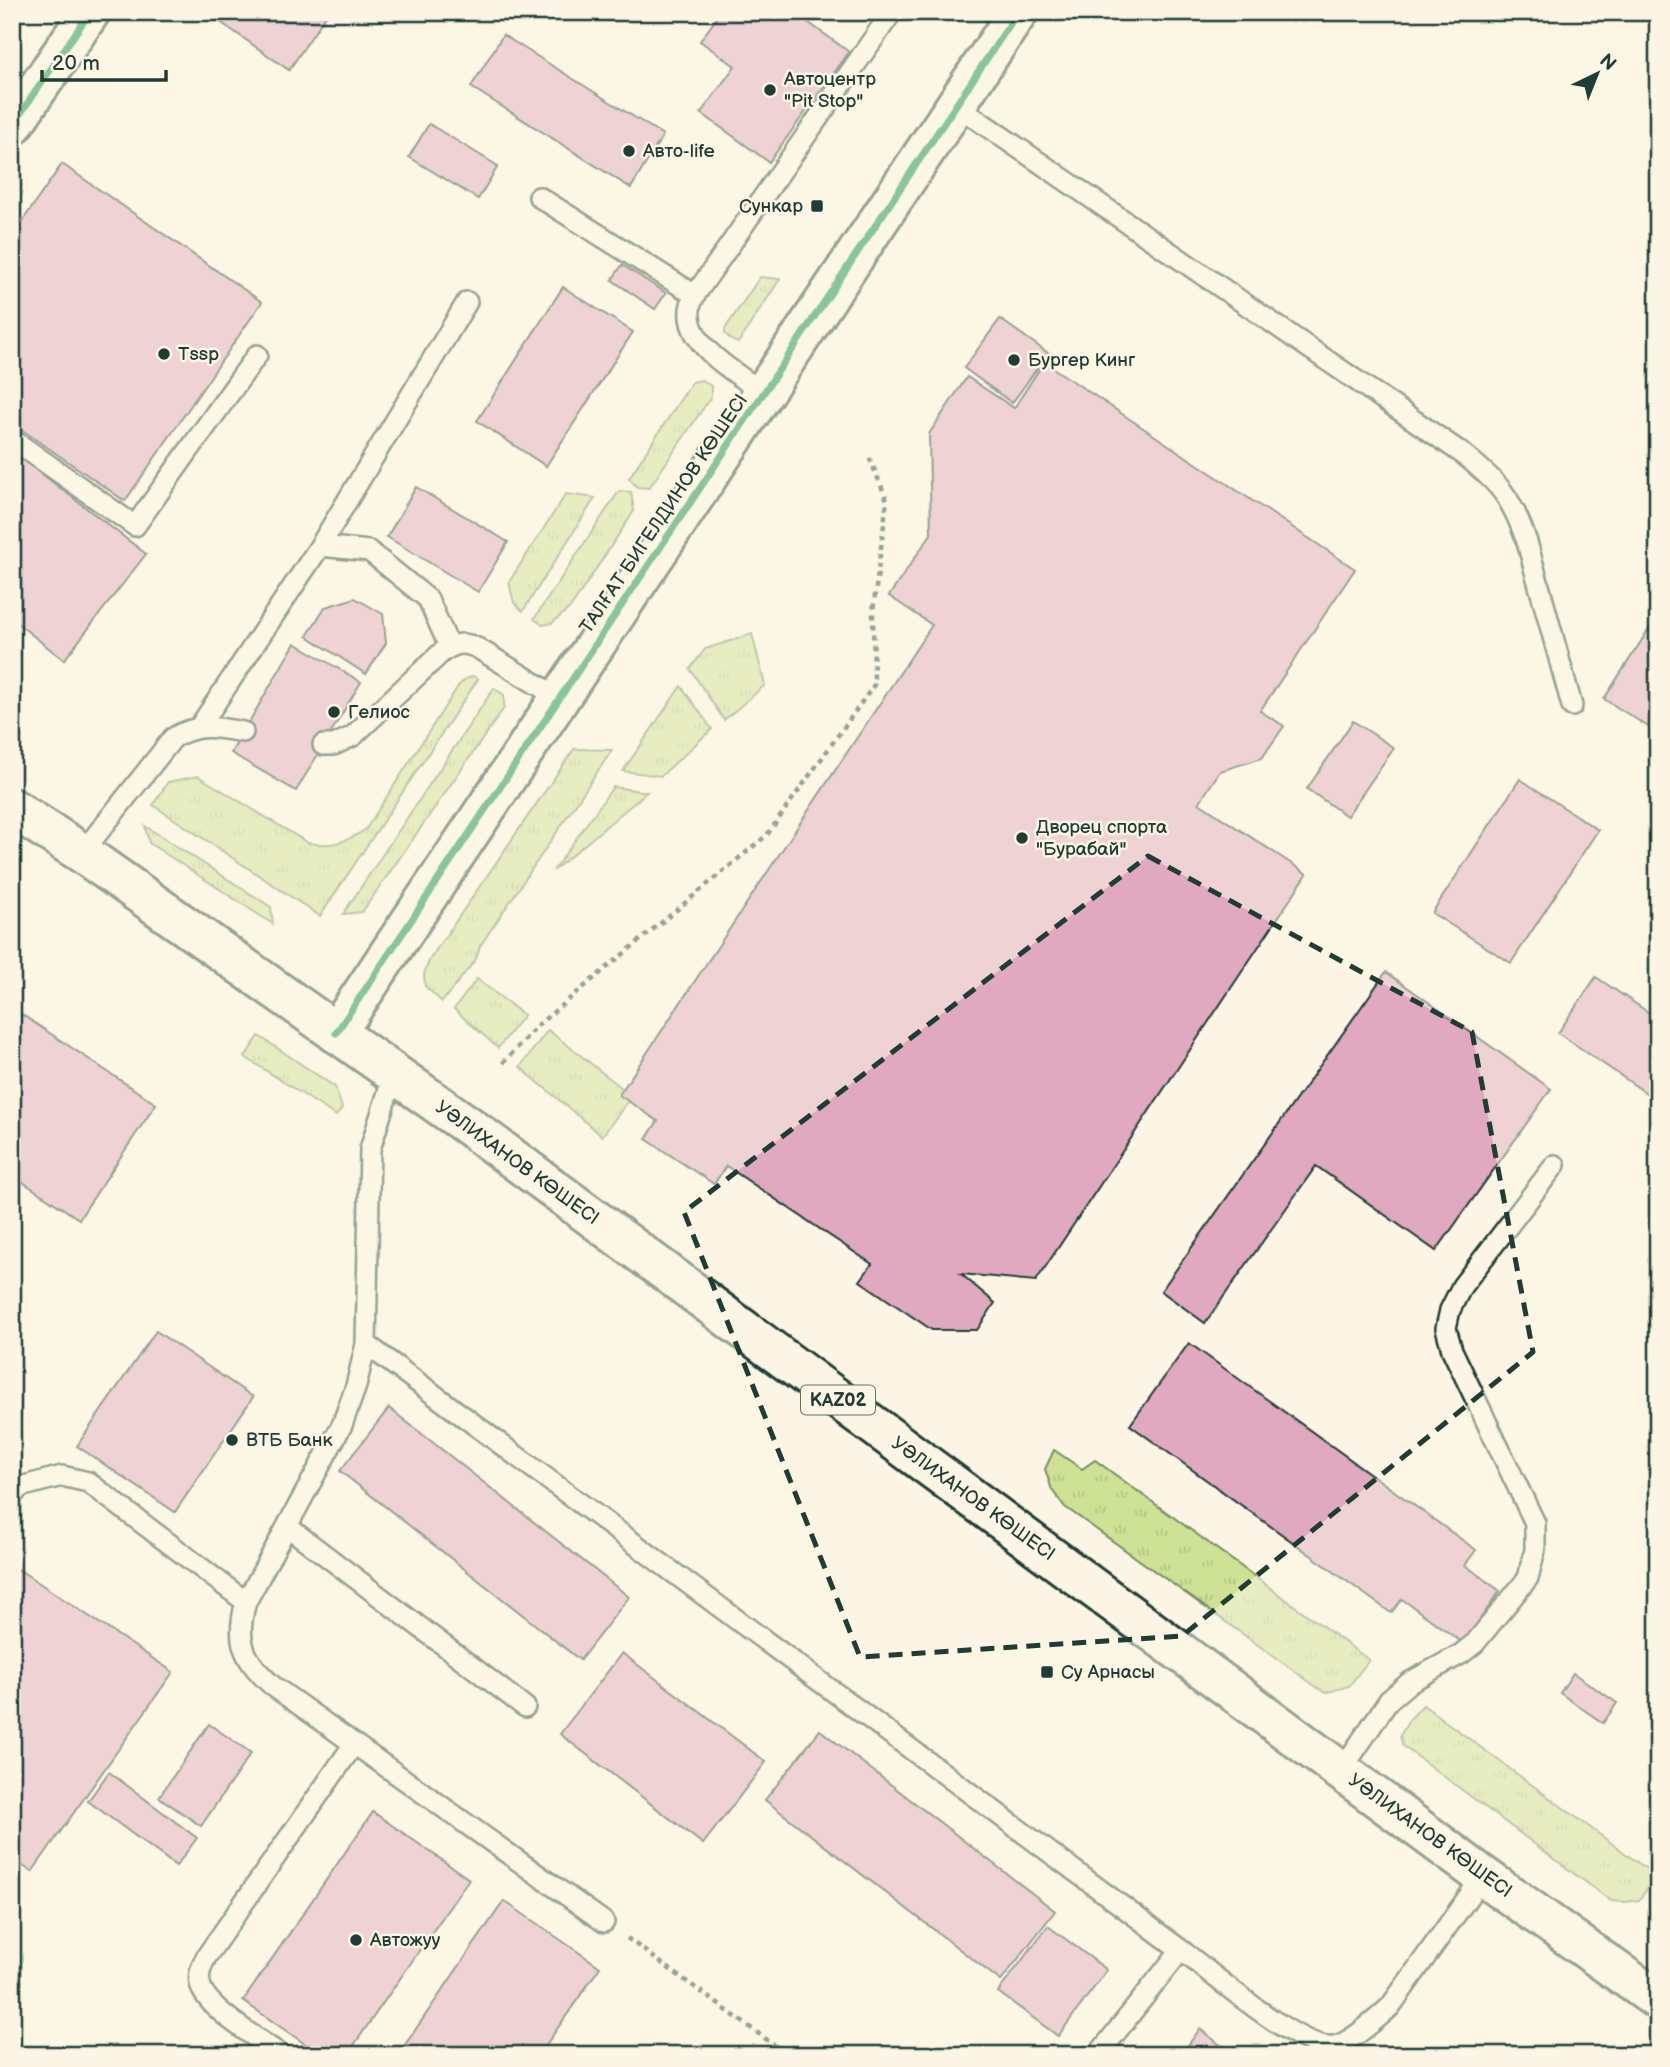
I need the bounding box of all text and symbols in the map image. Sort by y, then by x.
scale bar [42,38,166,82]
north arrow [1562,38,1632,108]
text: N [1595,49,1621,76]
text: 20 m [52,51,100,76]
place label: Автоцентр "Pit Stop" [783,68,876,113]
marker: Автоцентр "Pit Stop" [762,82,778,98]
place label: Авто-life [642,140,715,163]
marker: Авто-life [621,143,637,159]
place label: Сункар [739,195,803,218]
marker: Сункар [809,198,825,214]
place label: Tssp [178,343,219,366]
marker: Tssp [156,346,172,362]
place label: Бургер Кинг [1028,349,1136,372]
marker: Бургер Кинг [1006,352,1022,368]
street label: ТАЛҒАТ БИГЕЛДИНОВ КӨШЕСІ [575,390,753,638]
place label: Гелиос [348,701,410,724]
marker: Гелиос [326,704,342,720]
place label: Дворец спорта "Бурабай" [1036,816,1167,861]
marker: Дворец спорта "Бурабай" [1014,830,1030,846]
street label: УӘЛИХАНОВ КӨШЕСІ [431,1096,603,1230]
road number: KАZ02 [801,1386,875,1414]
place label: ВТБ Банк [246,1429,333,1452]
marker: ВТБ Банк [224,1432,240,1448]
street label: УӘЛИХАНОВ КӨШЕСІ [887,1432,1059,1566]
place label: Су Арнасы [1061,1661,1155,1684]
marker: Су Арнасы [1039,1664,1055,1680]
street label: УӘЛИХАНОВ КӨШЕСІ [1344,1769,1516,1903]
place label: Автожуу [369,1929,441,1952]
marker: Автожуу [348,1932,364,1948]

